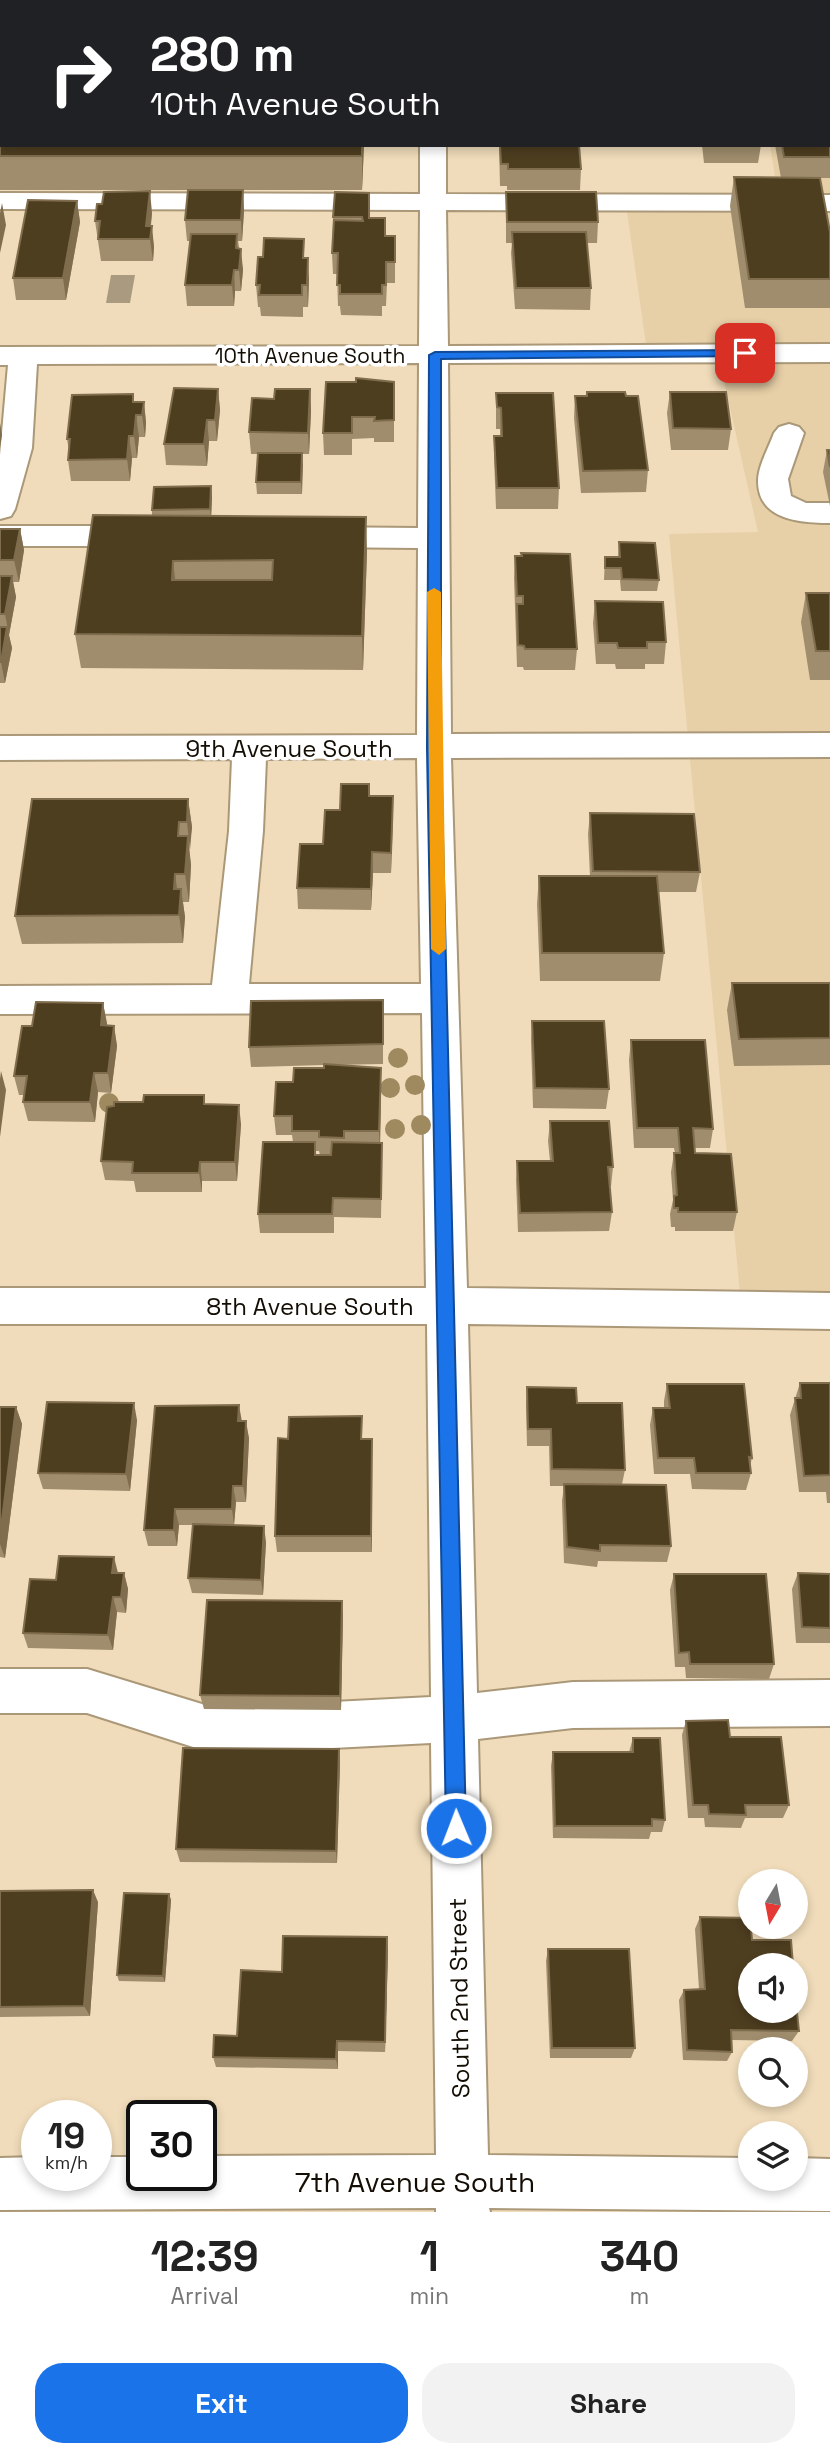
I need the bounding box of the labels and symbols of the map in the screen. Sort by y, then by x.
pin [715,323,775,383]
street label: 10th Avenue South [215,342,405,369]
street label: 9th Avenue South [185,733,393,764]
street label: 8th Avenue South [206,1291,414,1322]
position arrow [419,1791,493,1865]
north arrow [738,1869,808,1939]
street label: South 2nd Street [442,1898,476,2098]
speed limit sign: 30 [126,2100,217,2191]
street label: 7th Avenue South [295,2164,535,2200]

